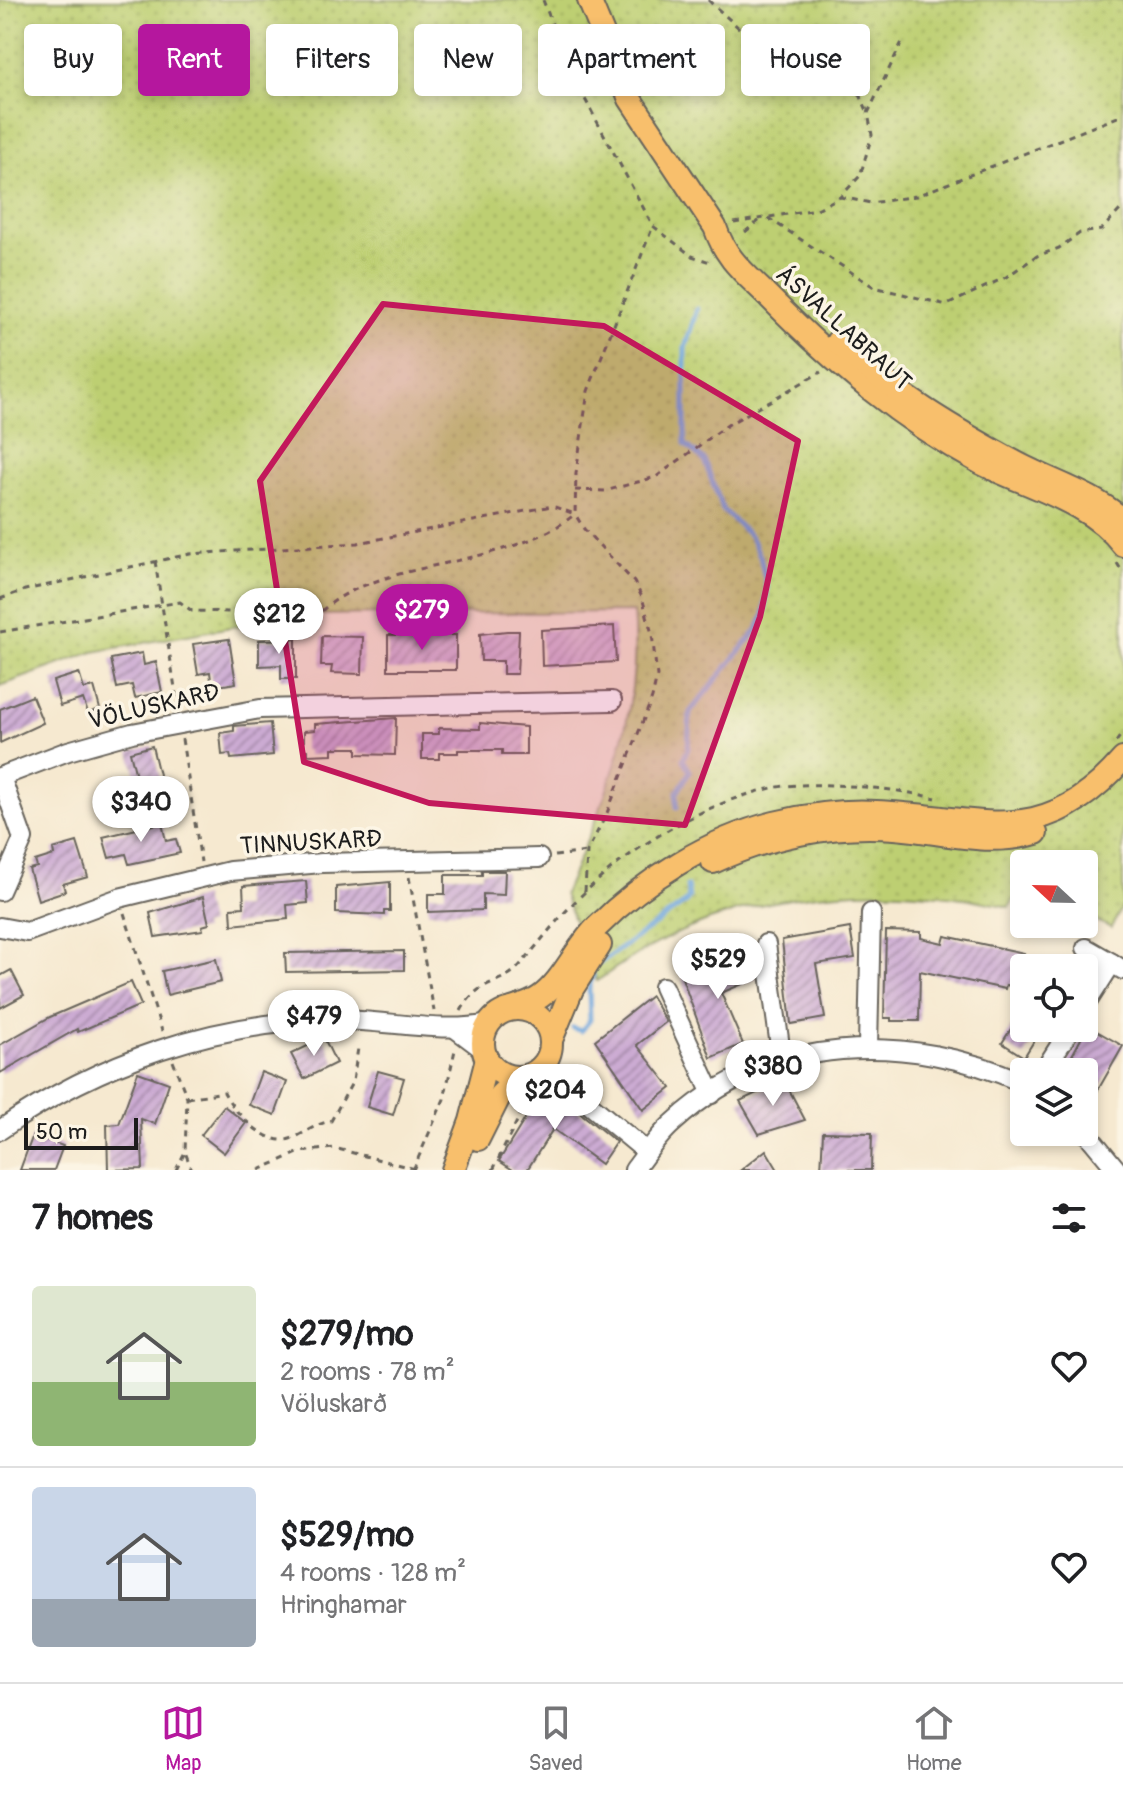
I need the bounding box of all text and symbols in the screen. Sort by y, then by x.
chip: Buy [24,24,122,96]
chip: Rent [138,24,250,96]
chip: Filters [266,24,398,96]
chip: New [414,24,522,96]
chip: Apartment [538,24,725,96]
chip: House [741,24,870,96]
street label: ÁSVALLABRAUT [770,260,917,397]
pin: $279 [375,584,469,652]
pin: $212 [232,588,326,656]
text: $279 [394,594,450,626]
text: $212 [252,598,306,630]
street label: VÖLUSKARÐ [86,677,223,736]
pin: $340 [94,776,188,844]
text: $340 [110,786,172,818]
street label: TINNUSKARÐ [239,824,383,861]
north arrow [1010,850,1098,938]
map controls [1010,850,1098,1146]
pin: $529 [671,933,765,1001]
text: $529 [690,943,746,975]
button: locate [1010,954,1098,1042]
pin: $479 [267,990,361,1058]
text: $479 [286,1000,342,1032]
pin: $380 [726,1040,820,1108]
text: $380 [743,1050,803,1082]
button: layers [1010,1058,1098,1146]
pin: $204 [508,1064,602,1132]
text: $204 [524,1074,586,1106]
scale bar [24,1114,138,1150]
text: 50 m [36,1118,87,1146]
icon: filters [1047,1196,1091,1240]
text: 7 homes [32,1197,153,1240]
text: $279/mo [280,1313,414,1356]
icon: home [96,1318,192,1414]
icon: heart [1047,1344,1091,1388]
text: 2 rooms · 78 m² [280,1356,455,1388]
text: Völuskarð [280,1388,387,1420]
text: $529/mo [280,1514,414,1557]
icon: home [96,1519,192,1615]
icon: heart [1047,1545,1091,1589]
text: 4 rooms · 128 m² [280,1557,466,1589]
text: Hringhamar [280,1589,407,1621]
tab: Map [161,1701,205,1777]
tab: Saved [528,1701,583,1777]
tab: Home [906,1701,961,1777]

